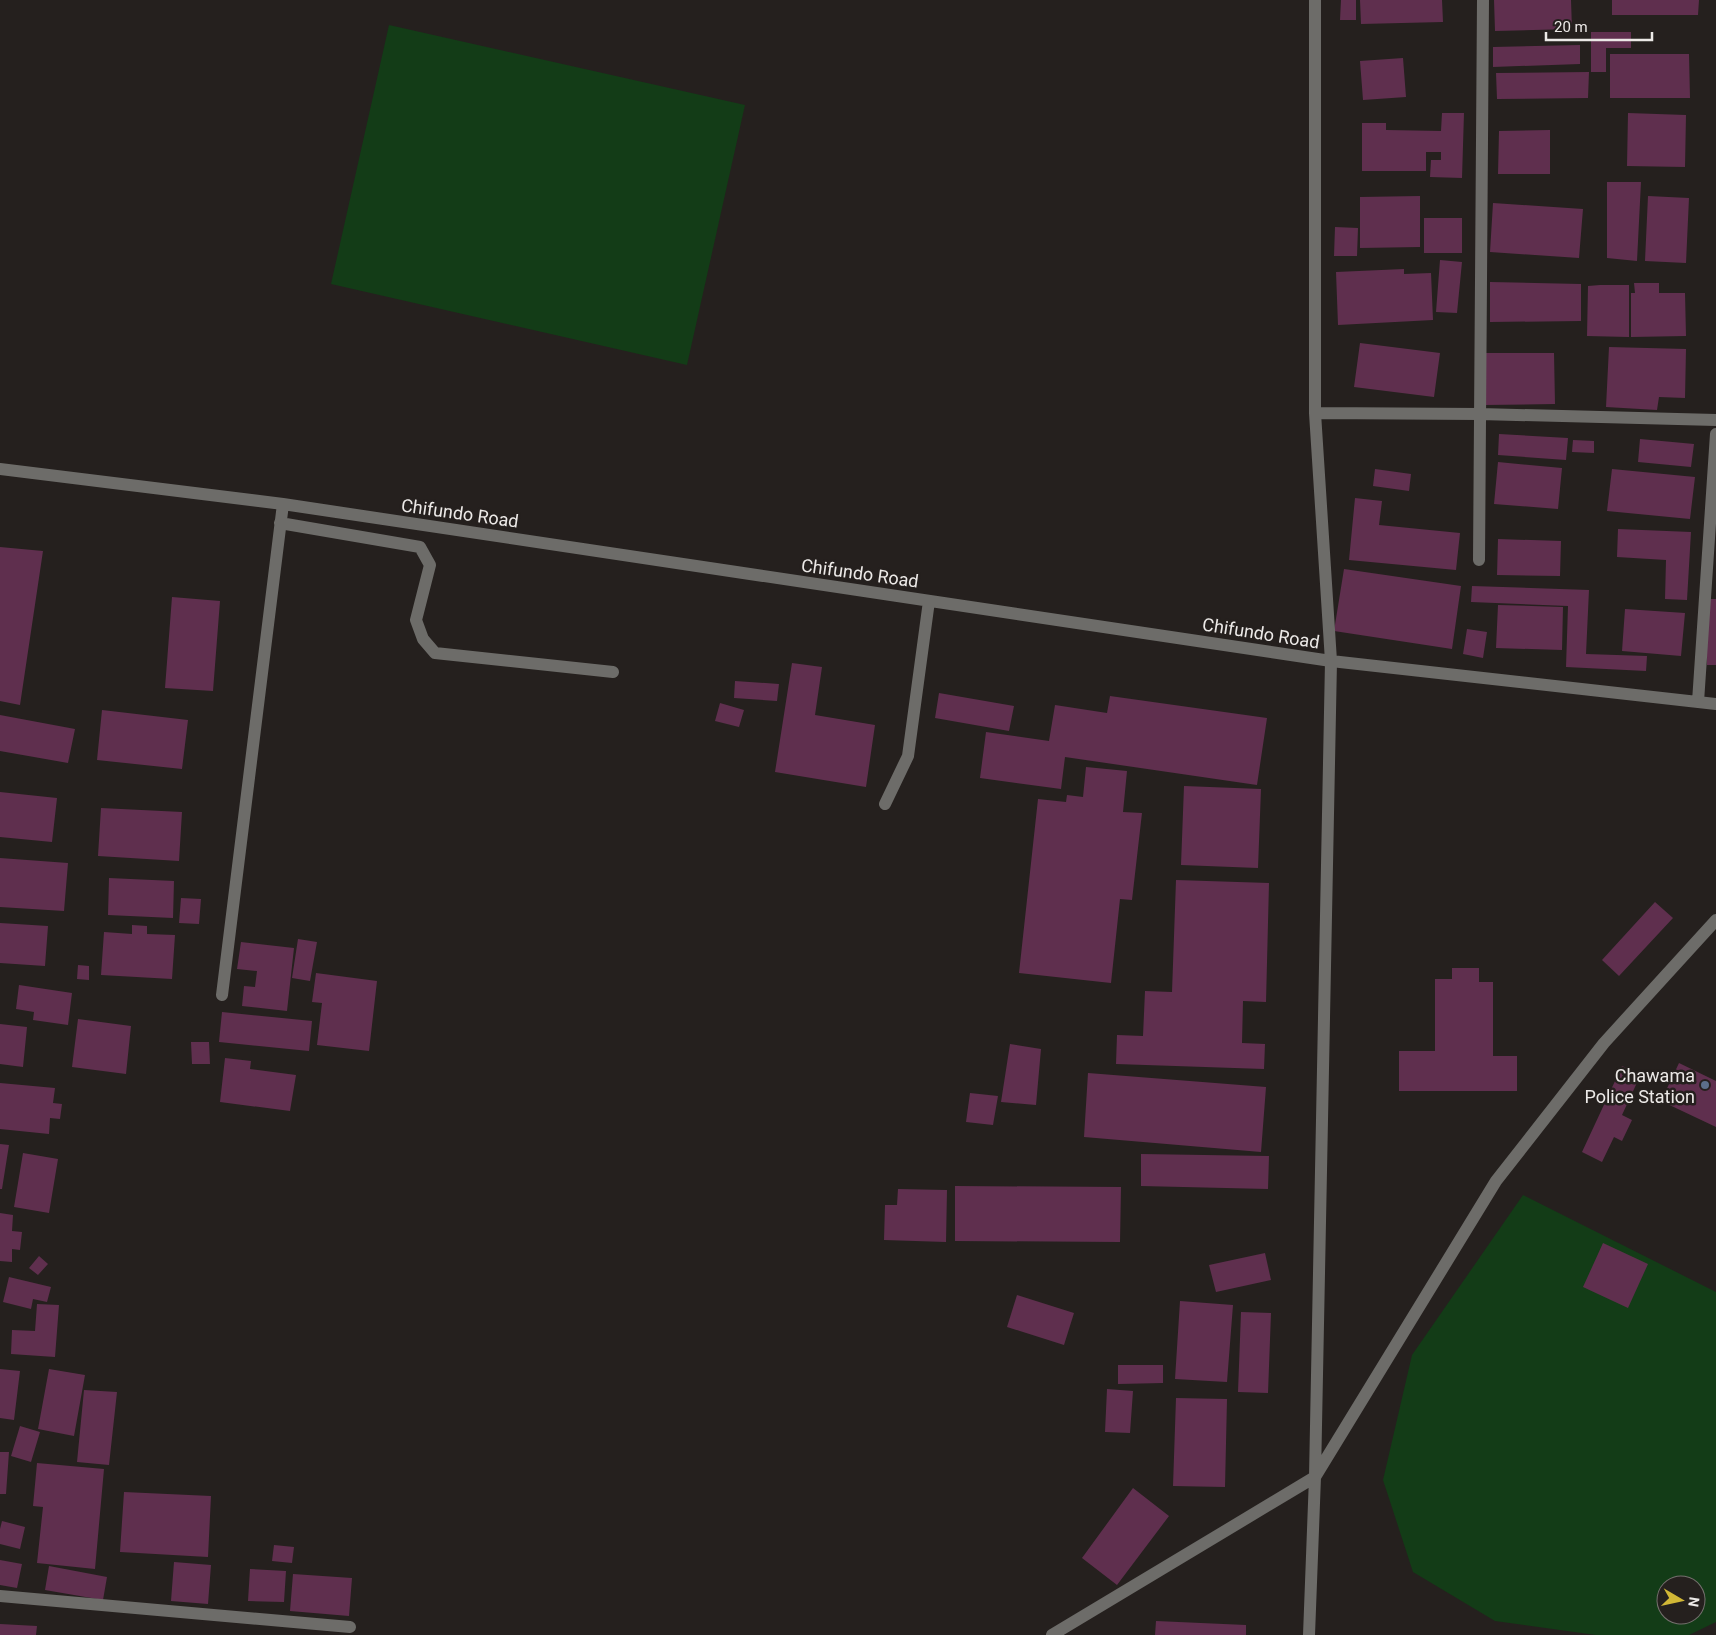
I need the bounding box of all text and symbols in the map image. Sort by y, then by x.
scale bar [1546,10,1652,42]
text: 20 m [1554,18,1588,36]
street label: Chifundo Road [400,494,520,532]
street label: Chifundo Road [800,554,920,592]
street label: Chifundo Road [1201,613,1321,653]
place label: Chawama Police Station [1584,1065,1695,1107]
marker: Chawama Police Station [1699,1079,1711,1091]
north arrow [1656,1575,1706,1625]
text: N [1685,1596,1703,1608]

